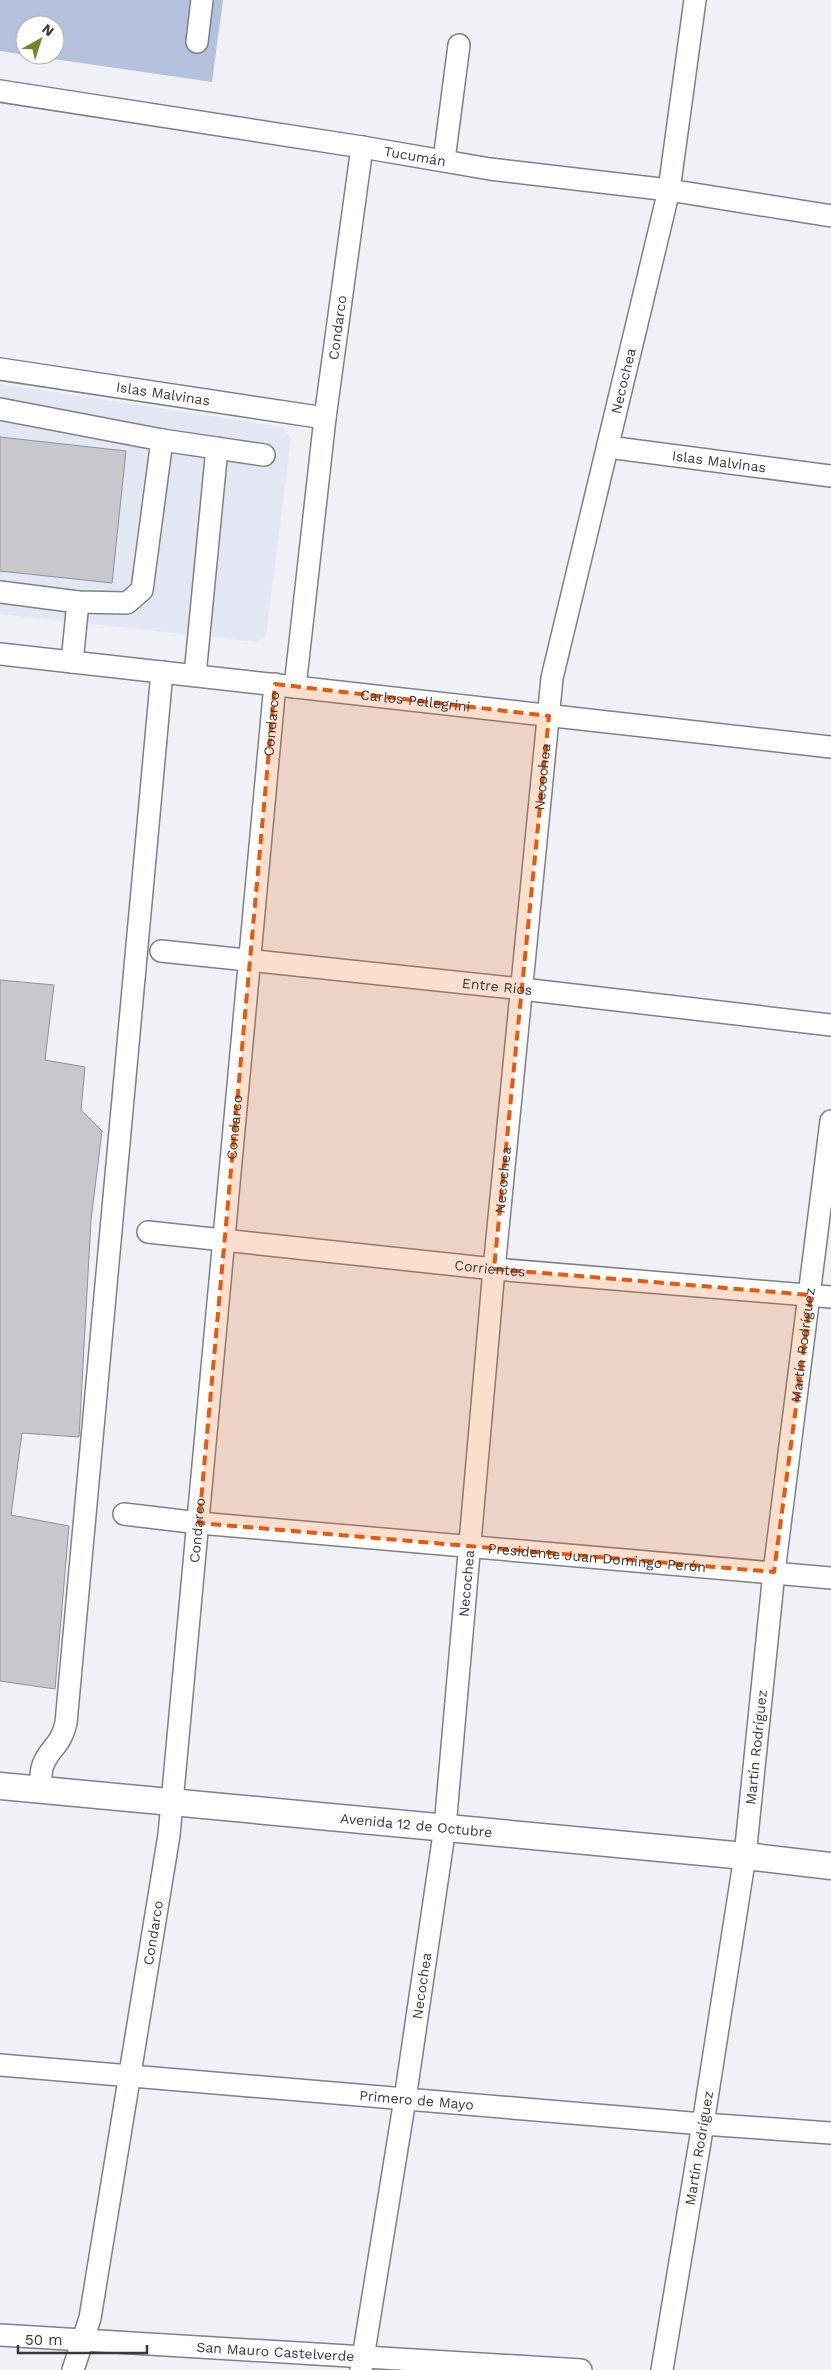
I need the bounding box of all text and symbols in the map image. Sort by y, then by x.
north arrow [15,15,65,65]
text: N [39,20,57,39]
street label: Tucumán [383,143,447,169]
street label: Condarco [325,294,350,361]
street label: Necochea [608,346,639,415]
street label: Islas Malvinas [115,379,211,409]
street label: Islas Malvinas [671,447,767,475]
street label: Carlos Pellegrini [360,686,471,715]
street label: Condarco [260,691,282,757]
street label: Necochea [531,743,554,811]
street label: Entre Ríos [461,975,533,998]
street label: Condarco [223,1094,245,1160]
street label: Necochea [491,1146,514,1214]
street label: Corrientes [454,1257,526,1280]
street label: Martín Rodríguez [788,1287,818,1403]
street label: Condarco [186,1497,208,1564]
street label: Presidente Juan Domingo Perón [487,1540,707,1575]
street label: Necochea [455,1549,477,1617]
street label: Martín Rodríguez [742,1689,770,1806]
street label: Avenida 12 de Octubre [339,1810,493,1840]
street label: Condarco [140,1899,166,1966]
street label: Necochea [409,1951,434,2020]
street label: Primero de Mayo [359,2087,474,2113]
street label: Martín Rodríguez [682,2090,716,2206]
scale bar [18,2322,146,2354]
text: 50 m [25,2331,62,2349]
street label: San Mauro Castelverde [196,2339,355,2364]

